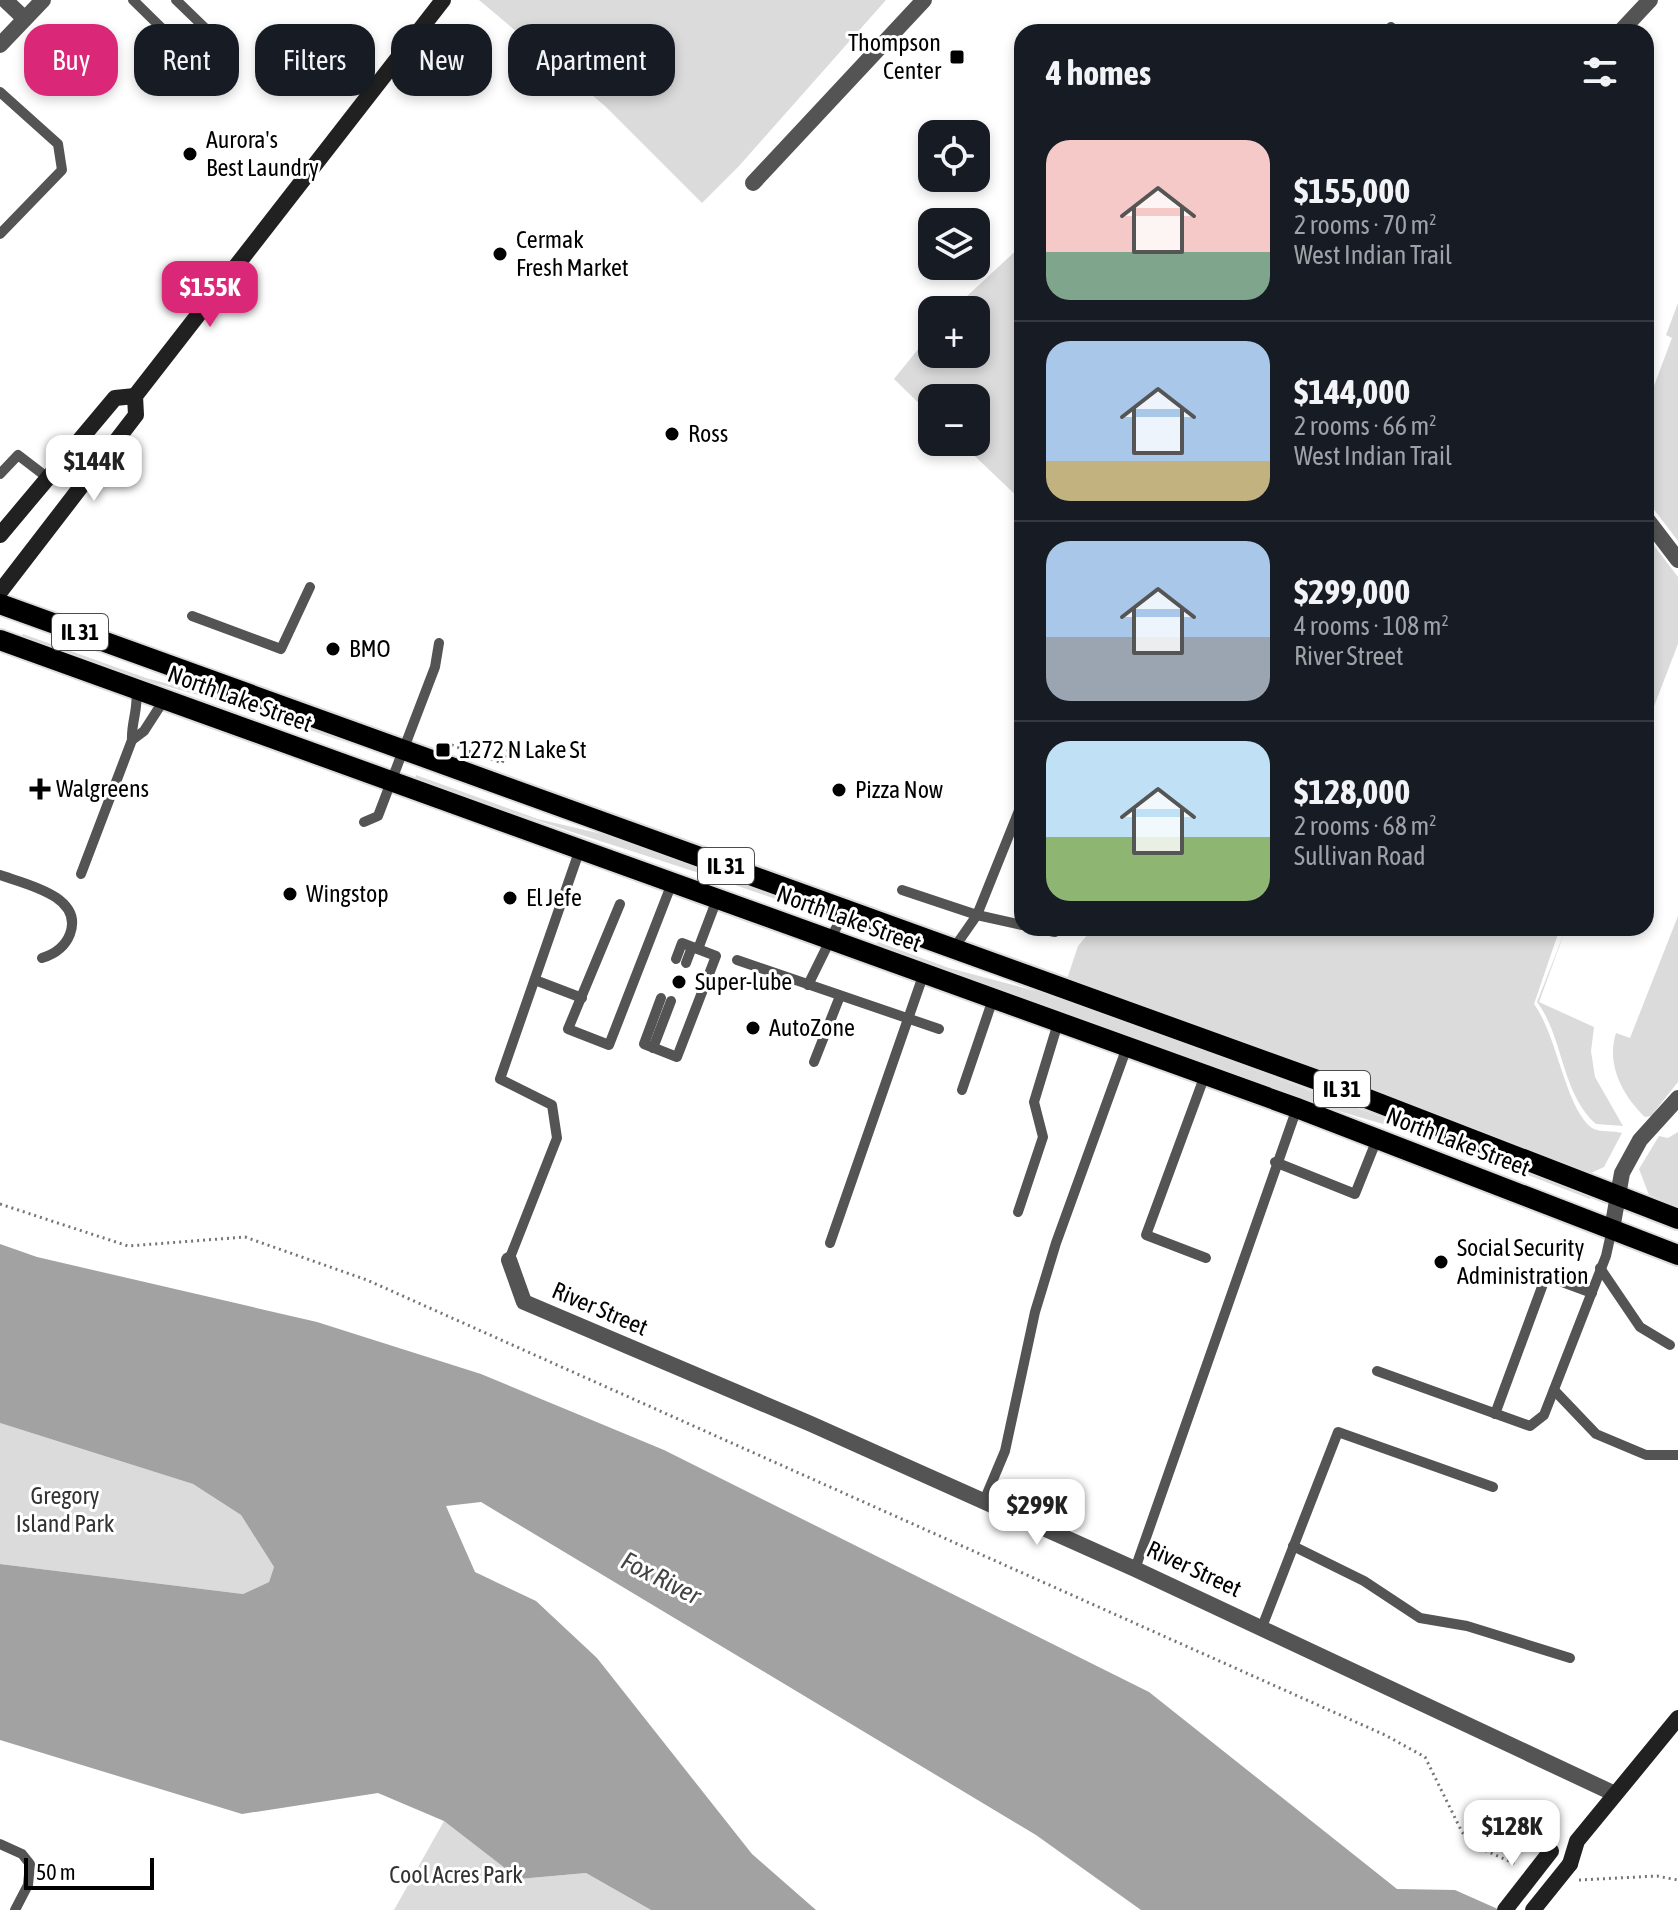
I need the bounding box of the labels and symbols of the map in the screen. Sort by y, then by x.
place label: Thompson Center [848,29,942,84]
marker: Thompson Center [948,48,966,66]
place label: Aurora's Best Laundry [206,126,319,181]
marker: Aurora's Best Laundry [181,145,199,163]
place label: Cermak Fresh Market [516,226,629,281]
marker: Cermak Fresh Market [491,245,509,263]
pin: $155K [154,261,266,329]
place label: Ross [688,420,728,447]
marker: Ross [663,425,681,443]
pin: $144K [38,435,150,503]
road number: IL 31 [52,614,108,650]
place label: BMO [349,635,390,662]
marker: BMO [324,640,342,658]
street label: North Lake Street [164,660,316,737]
place label: 1272 N Lake St [459,736,587,763]
marker: 1272 N Lake St [434,741,452,759]
place label: Walgreens [56,775,149,802]
place label: Pizza Now [855,776,943,803]
marker: Walgreens [31,780,49,798]
marker: Pizza Now [830,781,848,799]
road number: IL 31 [698,848,754,884]
place label: Wingstop [306,880,389,907]
street label: North Lake Street [773,880,925,957]
place label: El Jefe [526,884,582,911]
marker: Wingstop [281,885,299,903]
marker: El Jefe [501,889,519,907]
place label: Super-lube [695,968,792,995]
marker: Super-lube [670,973,688,991]
place label: AutoZone [769,1014,855,1041]
marker: AutoZone [744,1019,762,1037]
road number: IL 31 [1314,1071,1370,1107]
street label: North Lake Street [1383,1102,1534,1181]
place label: Social Security Administration [1457,1234,1589,1289]
marker: Social Security Administration [1432,1253,1450,1271]
street label: River Street [548,1276,652,1341]
pin: $299K [981,1479,1093,1547]
park label: Gregory Island Park [16,1482,115,1537]
street label: River Street [1143,1535,1246,1602]
water label: Fox River [616,1545,707,1611]
pin: $128K [1456,1800,1568,1868]
scale bar [24,1854,154,1890]
park label: Cool Acres Park [389,1861,523,1888]

